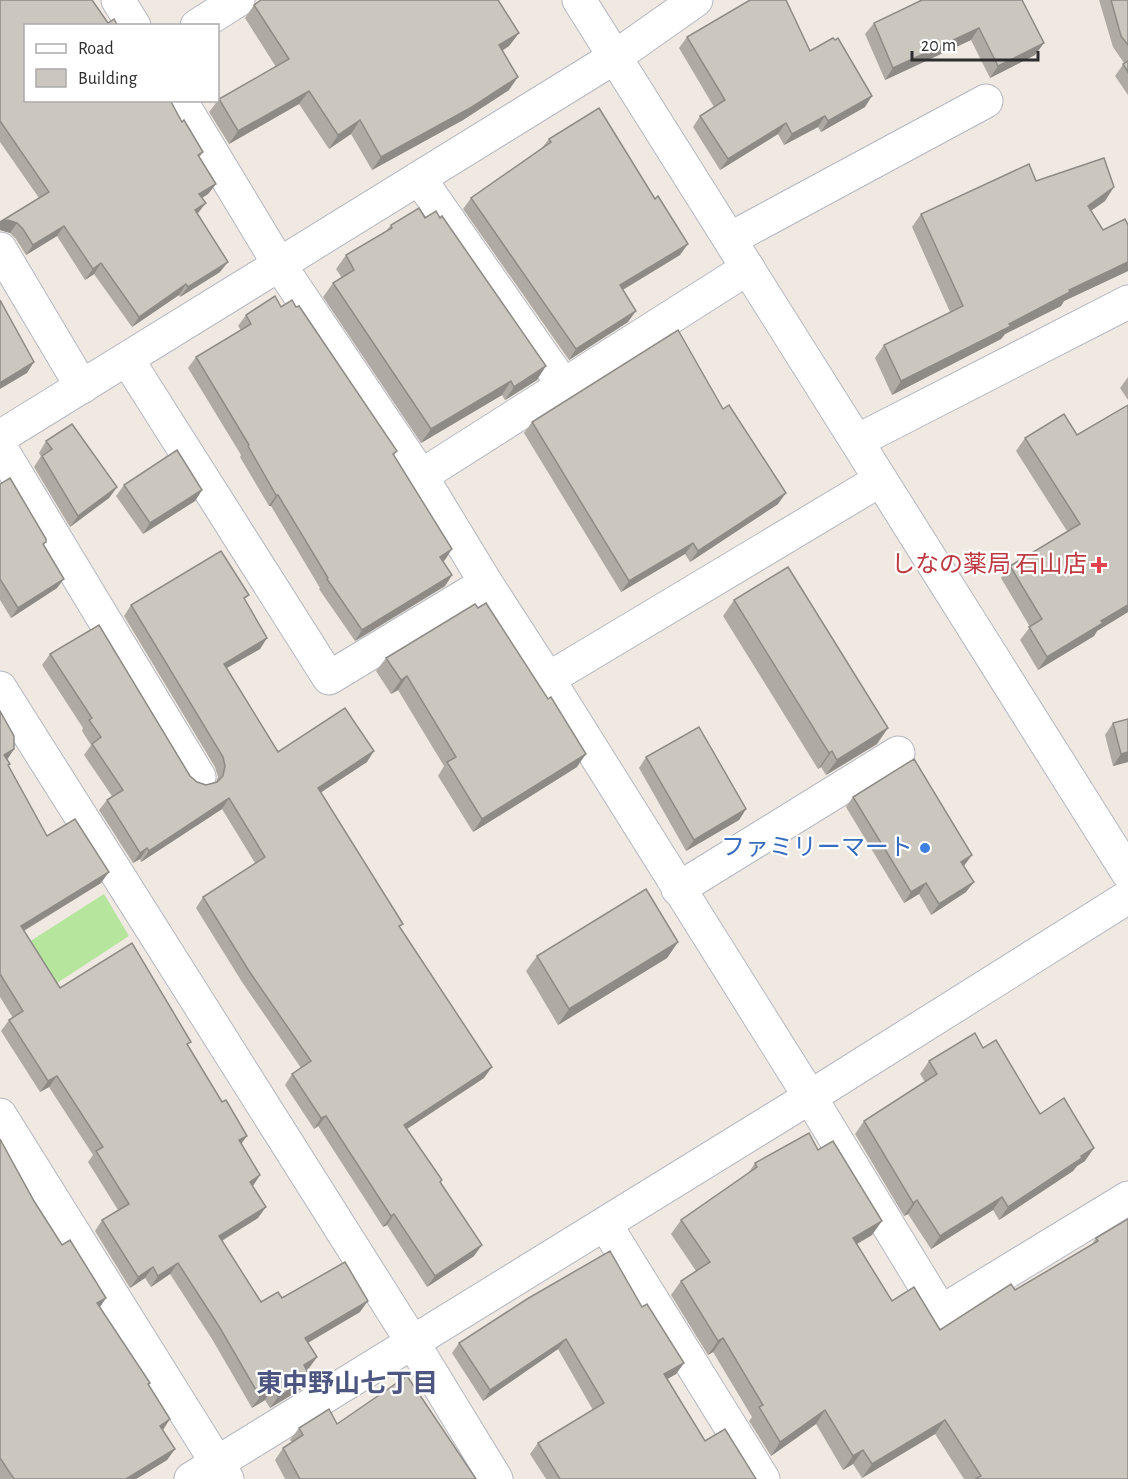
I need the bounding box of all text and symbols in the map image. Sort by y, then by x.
legend [24,24,219,102]
scale bar [912,24,1038,62]
text: 20 m [921,37,956,55]
text: Road [78,40,114,58]
text: Building [78,70,138,88]
place label: しなの薬局 石山店 [891,551,1087,577]
marker: しなの薬局 石山店 [1092,558,1106,572]
place label: ファミリーマート [721,836,913,860]
marker: ファミリーマート [918,841,932,855]
district label: 東中野山七丁目 [256,1369,438,1397]

